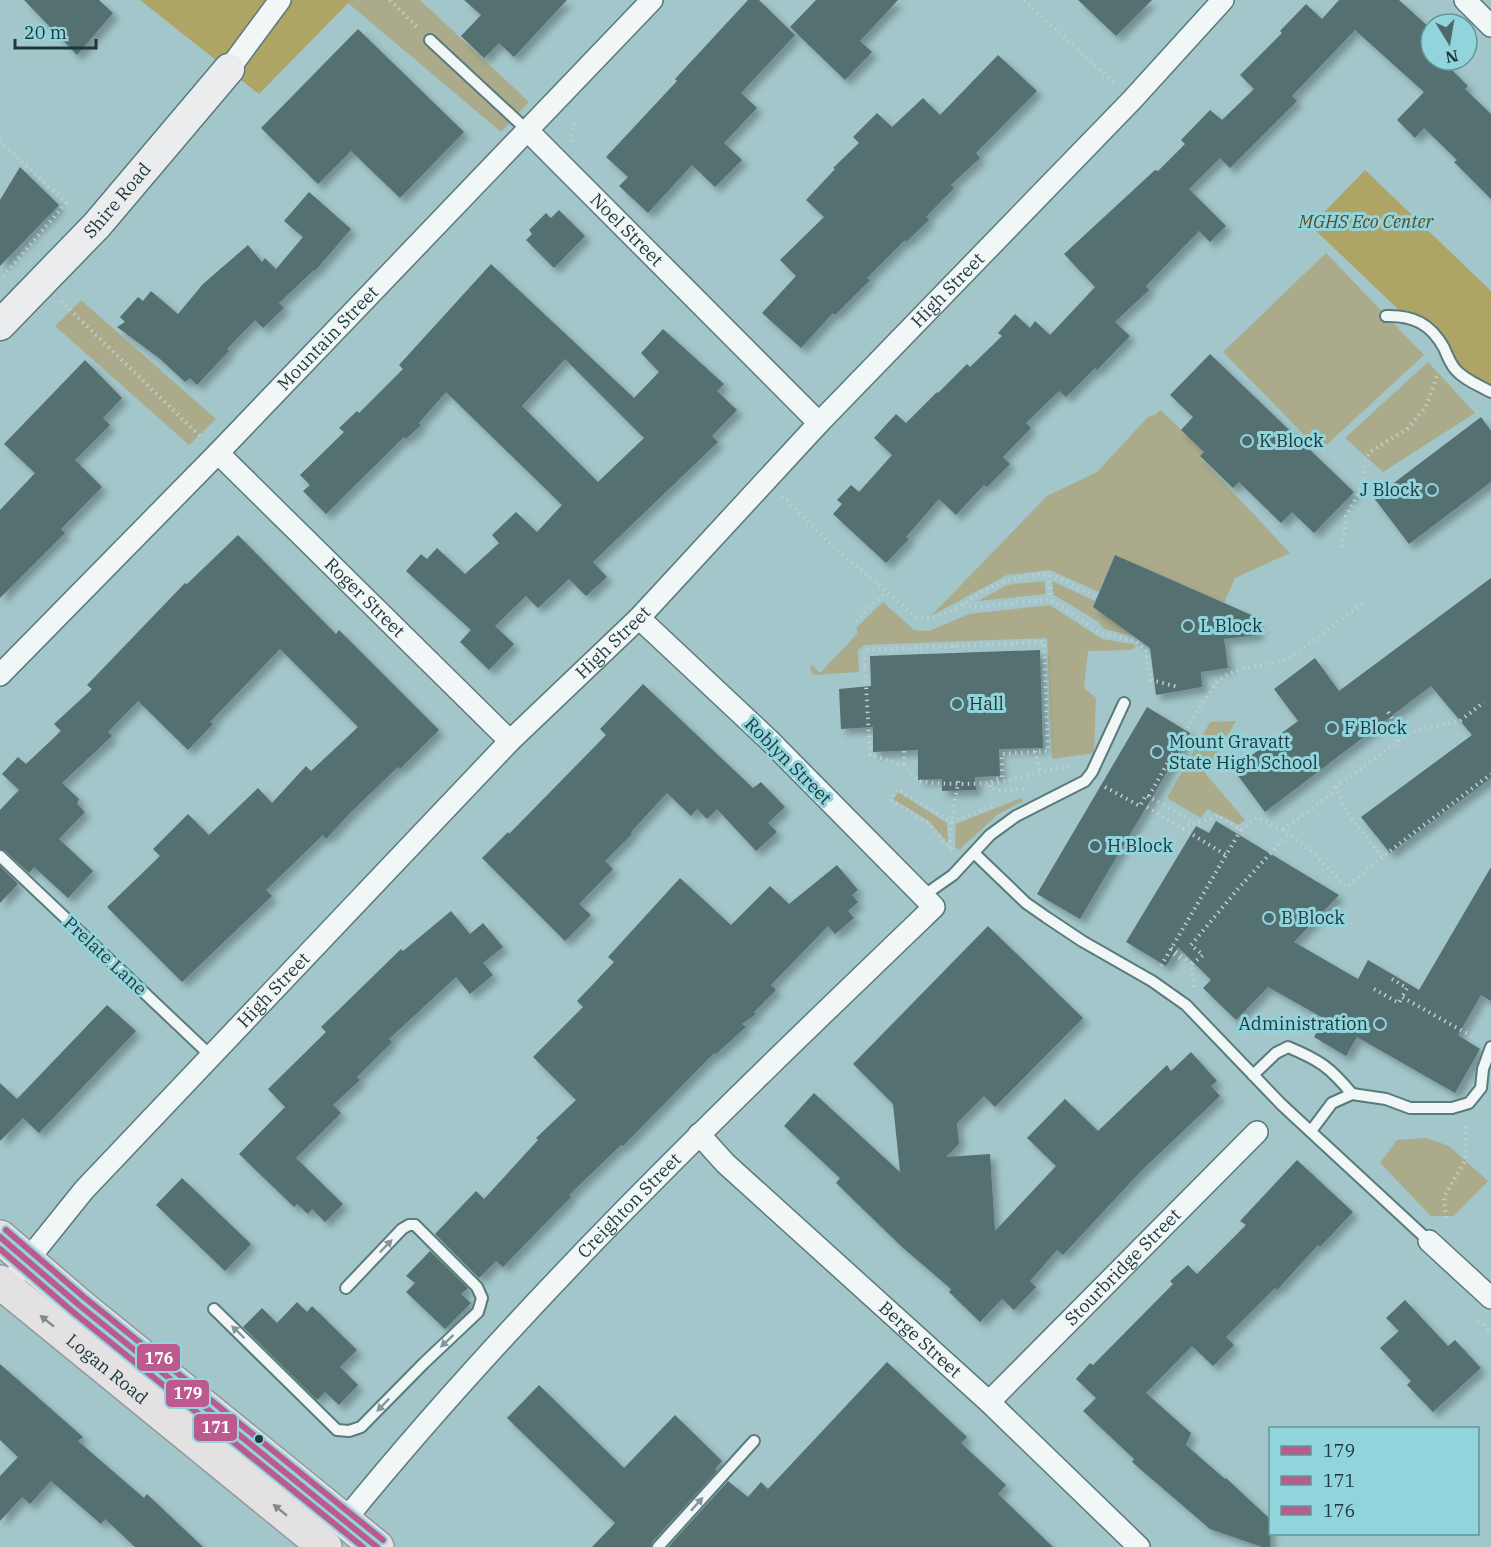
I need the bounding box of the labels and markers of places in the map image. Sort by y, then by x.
place label: K Block [1259,429,1324,452]
marker: K Block [1240,434,1254,448]
place label: J Block [1360,478,1420,501]
marker: J Block [1425,483,1439,497]
place label: L Block [1200,614,1263,637]
marker: L Block [1181,619,1195,633]
place label: Hall [969,692,1004,715]
marker: Hall [950,697,964,711]
place label: F Block [1344,716,1408,739]
marker: F Block [1325,721,1339,735]
place label: Mount Gravatt State High School [1169,730,1318,774]
marker: Mount Gravatt State High School [1150,745,1164,759]
place label: H Block [1107,834,1173,857]
marker: H Block [1088,839,1102,853]
place label: B Block [1281,906,1345,929]
marker: B Block [1262,911,1276,925]
place label: Administration [1238,1012,1368,1035]
marker: Administration [1373,1017,1387,1031]
unlabelled marker [253,1433,265,1445]

